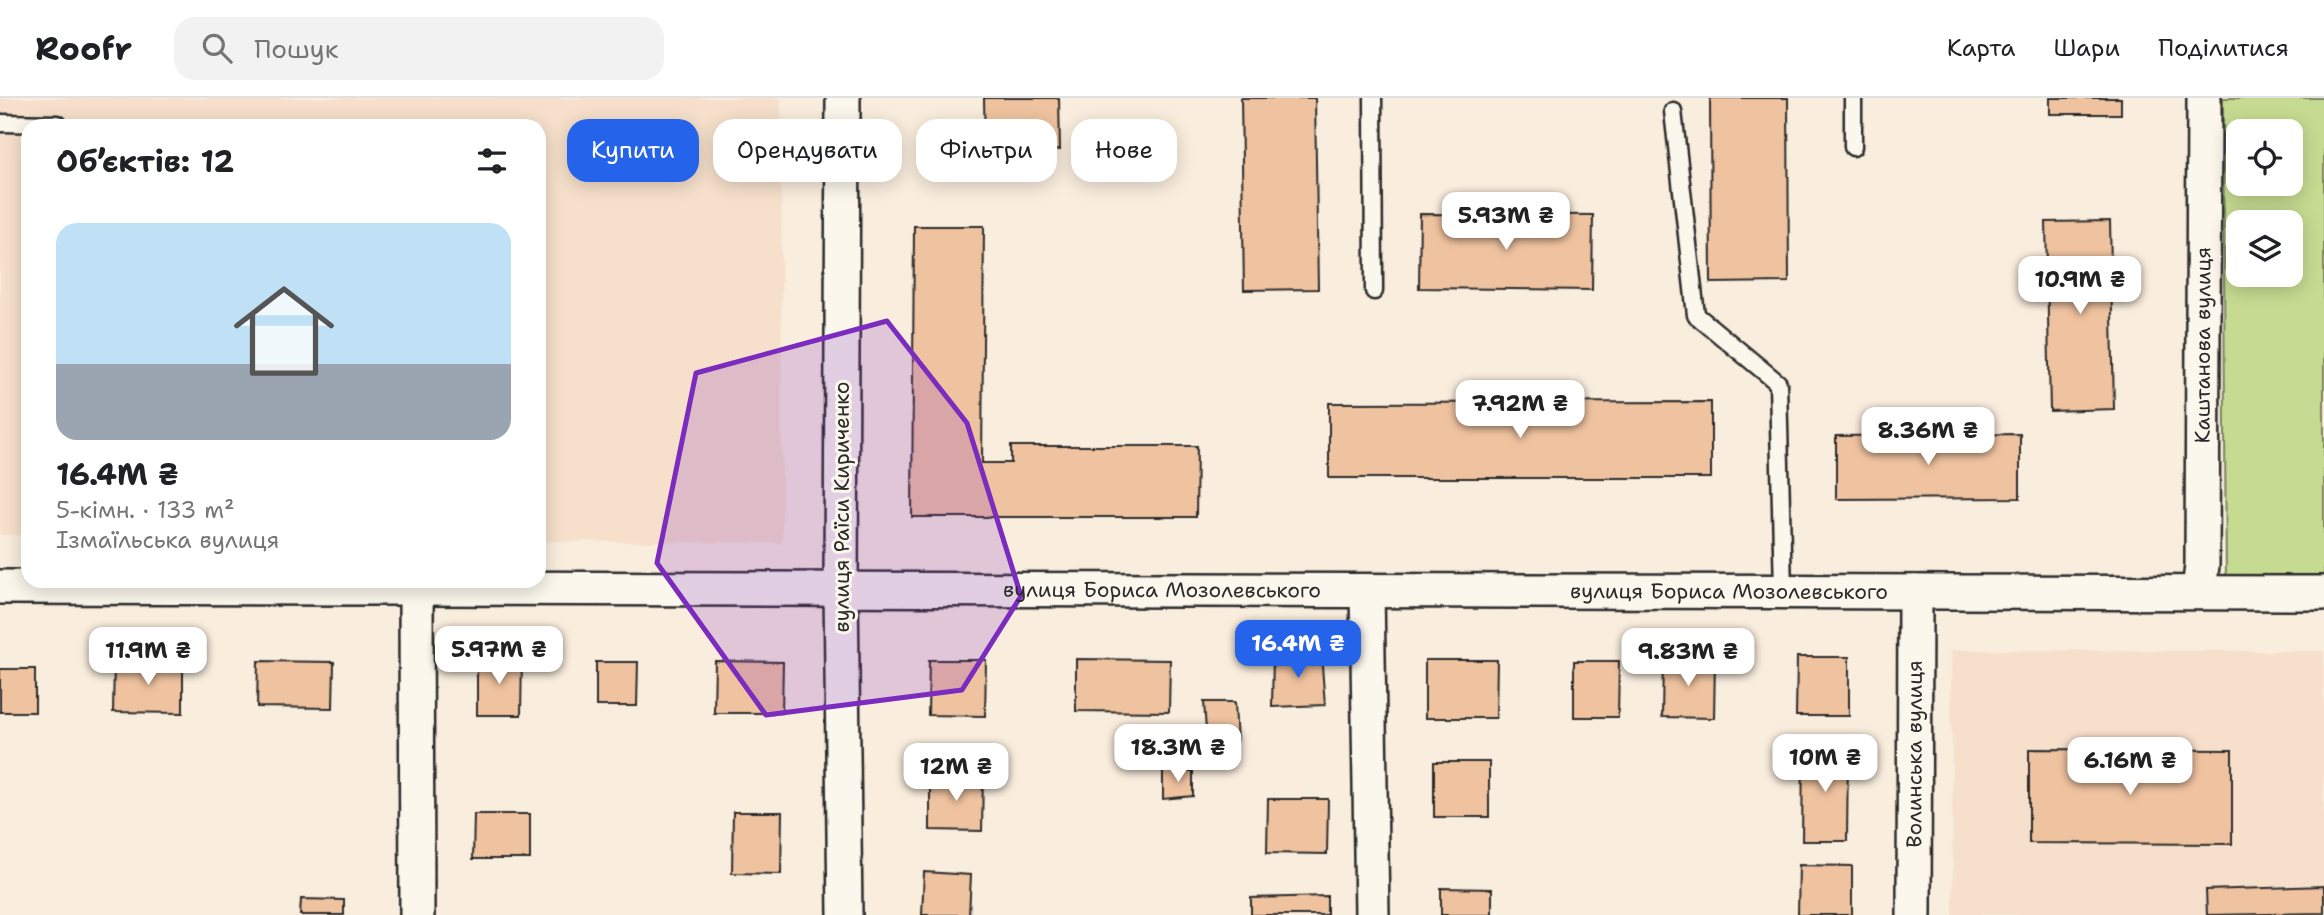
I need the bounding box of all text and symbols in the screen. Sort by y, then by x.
search box [174,17,664,80]
text: Roofr [35,26,132,71]
icon: search [198,29,236,67]
text: Пошук [254,31,339,66]
text: Карта [1947,32,2015,64]
text: Шари [2053,32,2120,64]
text: Поділитися [2158,32,2289,64]
chip: Купити [567,119,699,182]
chip: Орендувати [713,119,902,182]
chip: Фільтри [916,119,1057,182]
chip: Нове [1071,119,1177,182]
map controls [2226,119,2303,287]
button: locate [2226,119,2303,196]
text: Об’єктів: 12 [56,141,234,182]
icon: filters [473,142,511,180]
pin: 5.93M ₴ [1441,192,1571,252]
text: 5.93M ₴ [1458,200,1554,230]
button: layers [2226,210,2303,287]
street label: Каштанова вулиця [2189,247,2217,443]
pin: 10.9M ₴ [2015,256,2145,316]
text: 10.9M ₴ [2034,264,2126,294]
icon: home [221,268,347,394]
pin: 7.92M ₴ [1455,380,1585,440]
street label: вулиця Раїси Кириченко [828,381,856,633]
text: 7.92M ₴ [1472,388,1568,418]
pin: 8.36M ₴ [1863,408,1993,467]
text: 8.36M ₴ [1878,415,1978,445]
text: 16.4M ₴ [56,454,179,495]
text: 5-кімн. · 133 m² [56,495,235,525]
text: Ізмаїльська вулиця [56,525,279,555]
street label: вулиця Бориса Мозолевського [1003,576,1321,604]
street label: вулиця Бориса Мозолевського [1570,577,1888,606]
pin: 16.4M ₴ [1233,620,1363,680]
pin: 5.97M ₴ [434,626,564,686]
pin: 11.9M ₴ [83,628,213,687]
text: 16.4M ₴ [1251,628,1345,658]
pin: 9.83M ₴ [1623,628,1753,688]
text: 5.97M ₴ [451,634,547,664]
text: 11.9M ₴ [105,635,191,665]
text: 9.83M ₴ [1637,636,1739,666]
street label: Волинська вулиця [1900,660,1929,848]
pin: 18.3M ₴ [1113,724,1243,784]
text: 18.3M ₴ [1130,732,1226,762]
pin: 10M ₴ [1776,734,1874,794]
pin: 6.16M ₴ [2065,738,2195,797]
text: 10M ₴ [1788,742,1862,772]
pin: 12M ₴ [907,744,1005,803]
text: 6.16M ₴ [2083,745,2177,775]
text: 12M ₴ [920,751,992,781]

